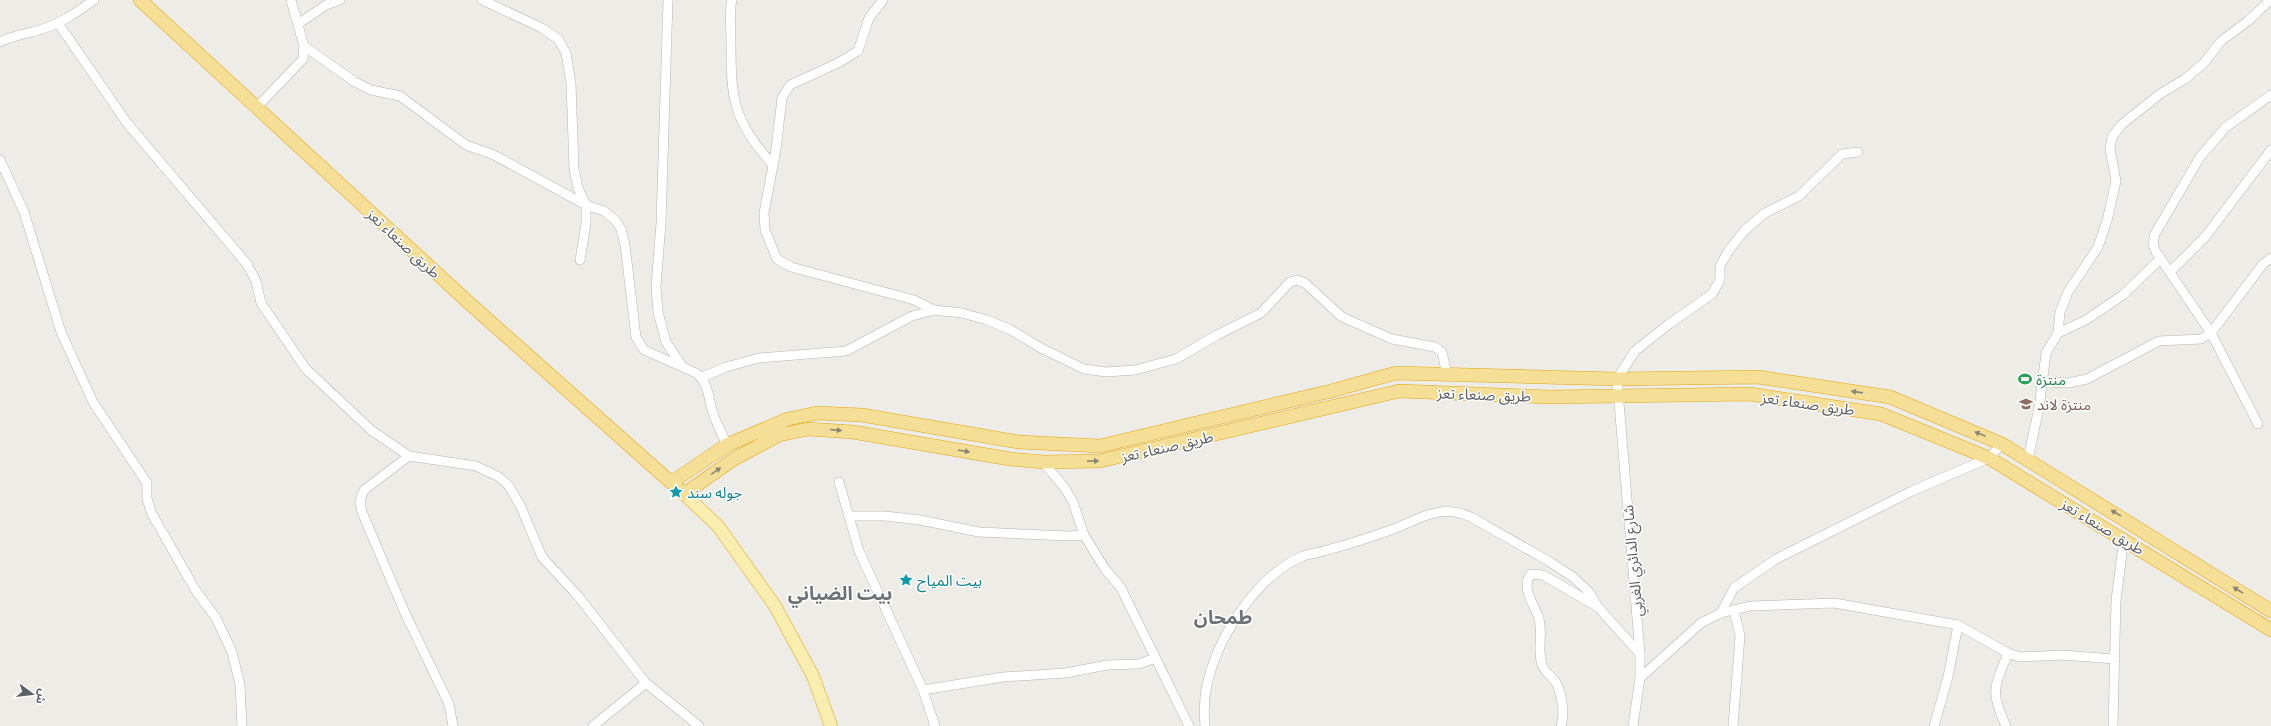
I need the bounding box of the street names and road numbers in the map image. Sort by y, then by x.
street label: طريق صنعاء تعز [361,204,445,283]
street label: طريق صنعاء تعز [1436,383,1531,407]
street label: طريق صنعاء تعز [1759,387,1856,420]
street label: طريق صنعاء تعز [1118,427,1215,468]
street label: طريق صنعاء تعز [2056,494,2148,560]
street label: شارع الدائري الغربي [1618,504,1650,618]

